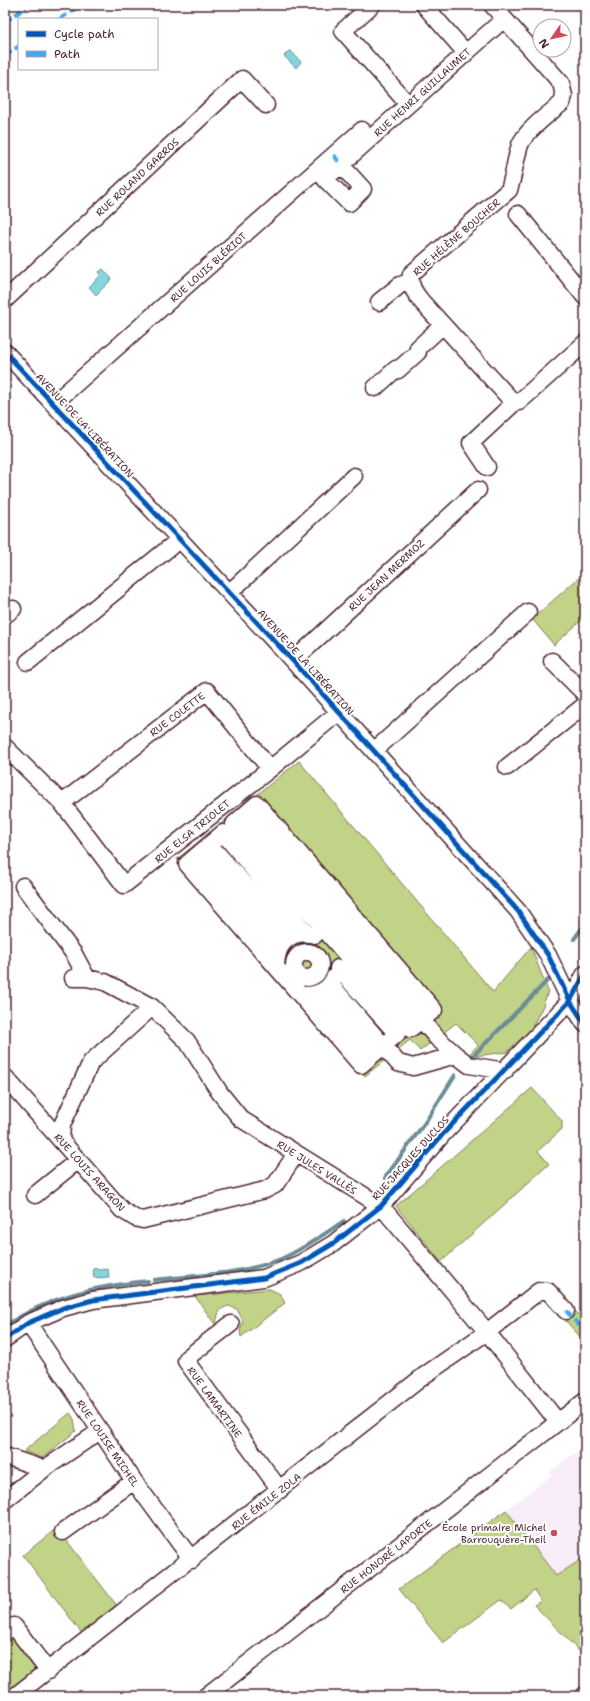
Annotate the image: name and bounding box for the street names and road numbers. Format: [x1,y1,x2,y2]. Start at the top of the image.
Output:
street label: RUE HENRI GUILLAUMET [371,45,474,139]
street label: RUE ROLAND GARROS [93,135,182,219]
street label: RUE HÉLÈNE BOUCHER [410,196,503,279]
street label: RUE LOUIS BLÉRIOT [167,229,249,305]
street label: AVENUE DE LA LIBÉRATION [33,370,136,480]
street label: RUE JEAN MERMOZ [346,537,427,614]
street label: AVENUE DE LA LIBÉRATION [255,607,357,718]
street label: RUE COLETTE [147,689,208,739]
street label: RUE ELSA TRIOLET [152,797,233,866]
street label: RUE JACQUES DUCLOS [369,1113,452,1203]
street label: RUE LOUIS ARAGON [51,1131,128,1214]
street label: RUE JULES VALLÈS [274,1138,359,1197]
street label: RUE LAMARTINE [184,1364,245,1440]
street label: RUE LOUISE MICHEL [74,1397,142,1490]
street label: RUE ÉMILE ZOLA [229,1470,304,1533]
street label: RUE HONORÉ LAPORTE [338,1516,435,1596]

